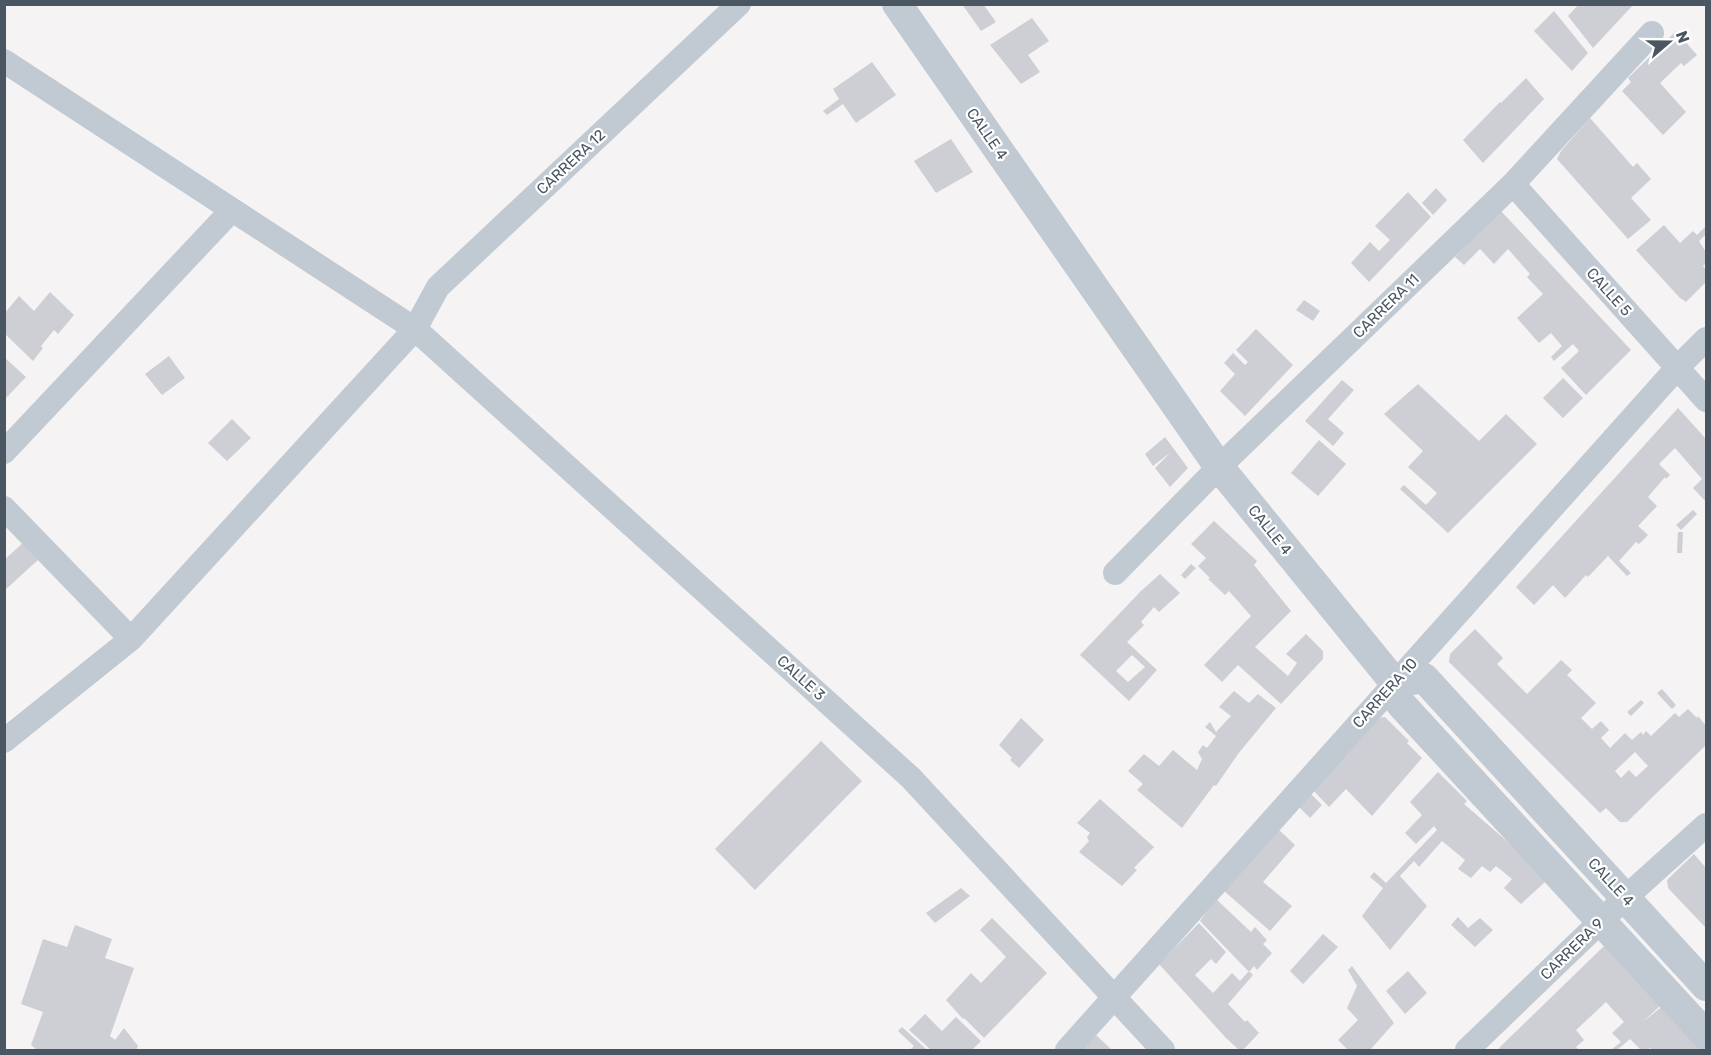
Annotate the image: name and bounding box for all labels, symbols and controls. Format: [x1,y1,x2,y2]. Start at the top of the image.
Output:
north arrow [1639,12,1699,72]
text: N [1672,28,1694,46]
street label: CALLE 4 [963,105,1011,163]
street label: CARRERA 12 [533,126,609,198]
street label: CALLE 5 [1583,264,1635,320]
street label: CARRERA 11 [1349,270,1423,342]
street label: CALLE 4 [1244,501,1296,559]
street label: CALLE 3 [773,652,829,704]
street label: CARRERA 10 [1349,654,1421,732]
street label: CALLE 4 [1584,854,1638,910]
street label: CARRERA 9 [1537,914,1607,984]

